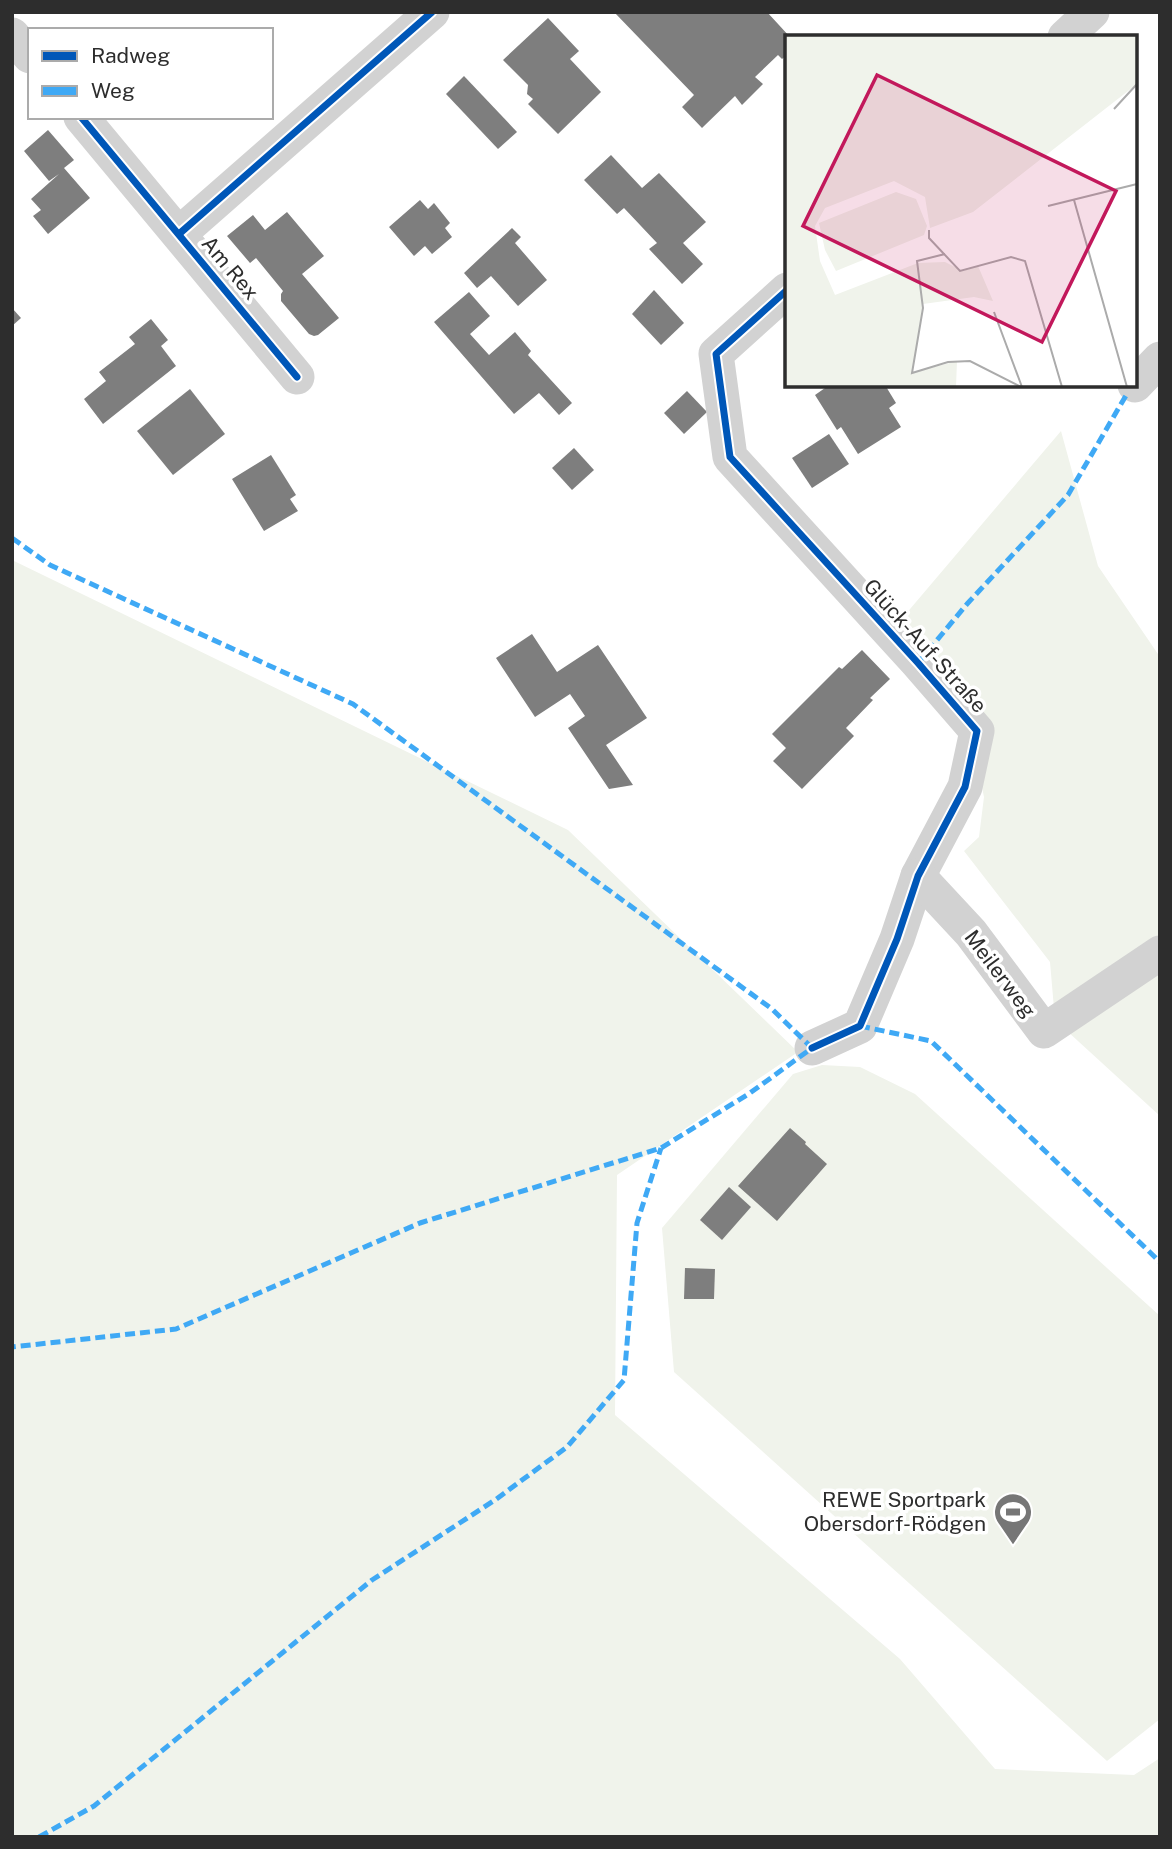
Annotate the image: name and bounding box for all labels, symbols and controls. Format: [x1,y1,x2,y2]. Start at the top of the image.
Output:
legend [28,28,273,119]
inset map [785,35,1137,387]
text: Radweg [91,43,170,68]
text: Weg [91,78,135,103]
street label: Am Rex [197,231,264,305]
street label: Glück-Auf-Straße [859,574,992,718]
street label: Meilerweg [959,925,1041,1022]
place label: REWE Sportpark Obersdorf-Rödgen [804,1487,986,1536]
sports icon: REWE Sportpark Obersdorf-Rödgen [992,1491,1034,1546]

